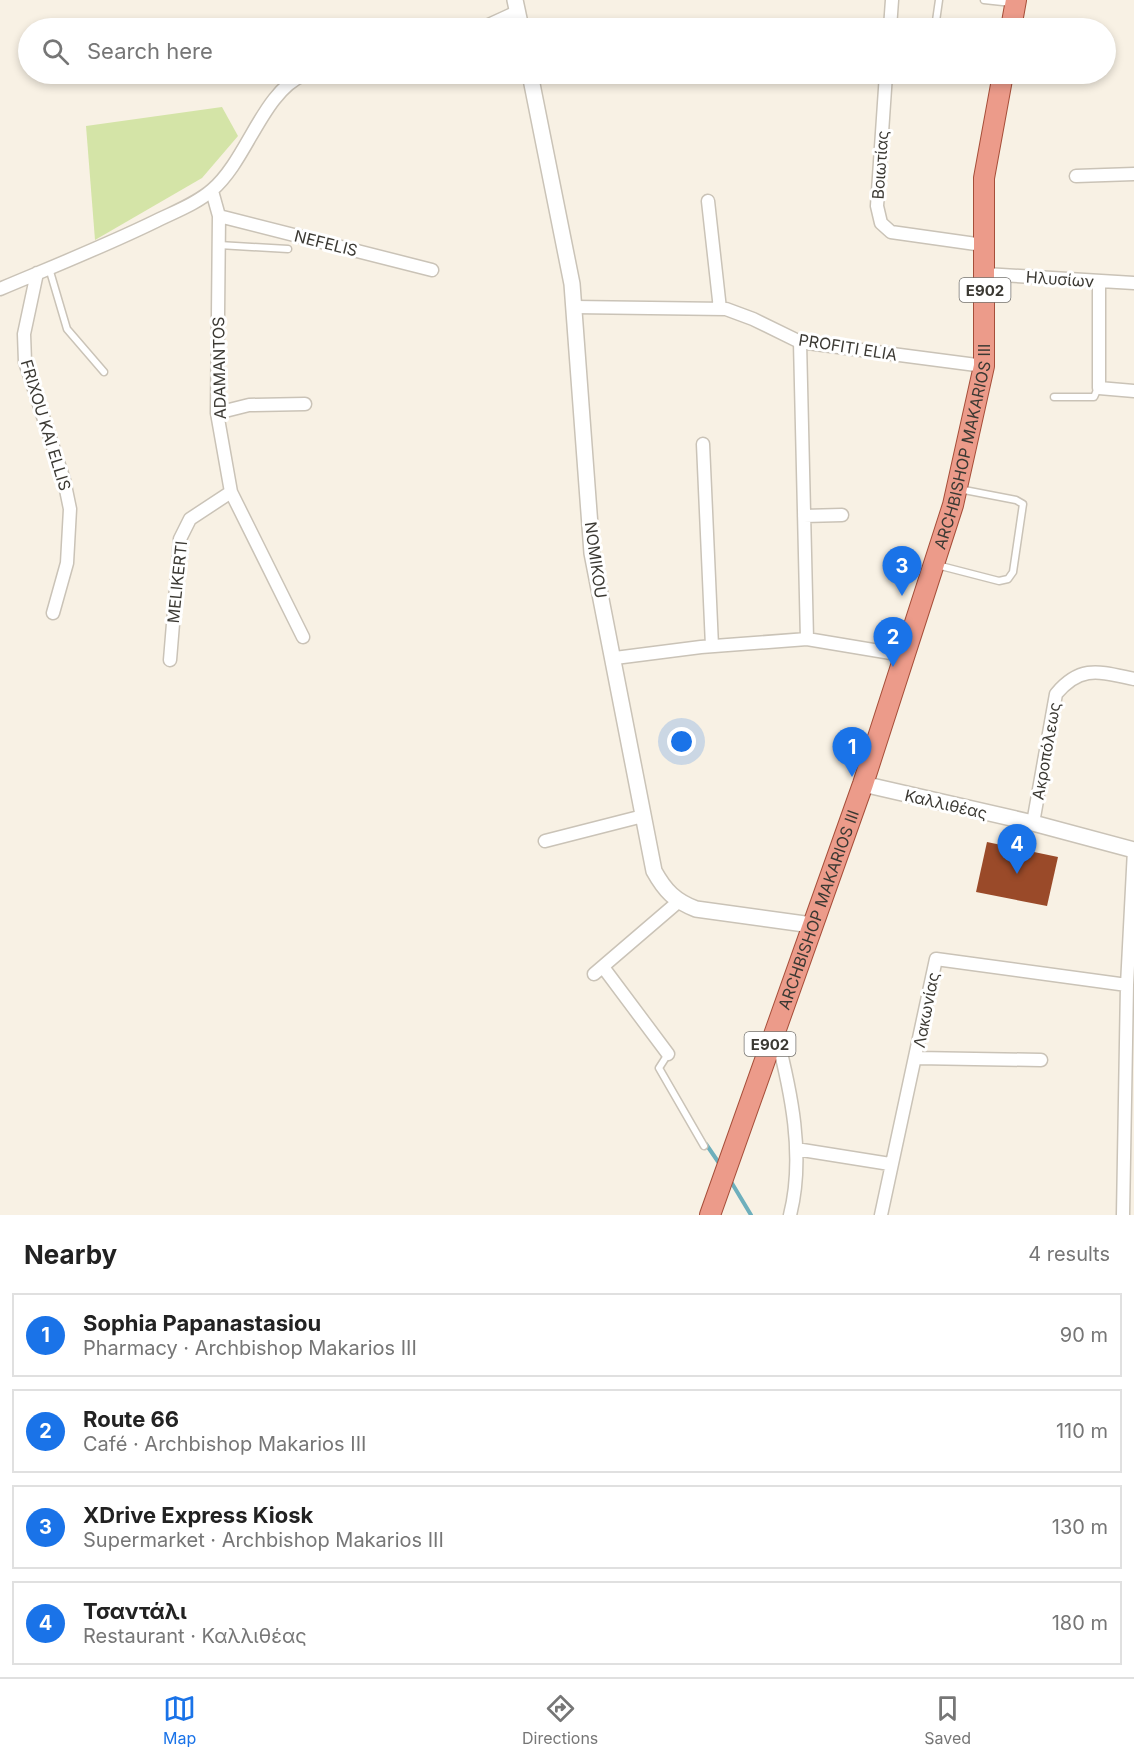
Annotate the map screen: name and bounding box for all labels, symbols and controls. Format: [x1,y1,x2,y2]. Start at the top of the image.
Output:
search box [18,18,1116,84]
icon: search [39,35,72,68]
text: Search here [87,38,213,64]
street label: Βοιωτίας [868,130,892,200]
street label: NEFELIS [292,226,360,260]
street label: Ηλυσίων [1025,267,1095,291]
road number: E902 [960,278,1010,302]
street label: ADAMANTOS [208,316,230,420]
street label: PROFITI ELIA [797,329,899,365]
street label: ARCHBISHOP MAKARIOS III [929,344,995,552]
street label: FRIXOU KAI ELLIS [17,357,75,493]
street label: NOMIKOU [581,520,611,600]
street label: MELIKERTI [163,540,191,624]
pin: 3 [882,546,922,596]
pin: 2 [874,618,912,667]
street label: Ακροπόλεως [1028,701,1064,801]
your location [667,727,696,756]
pin: 1 [832,728,872,777]
street label: Καλλιθέας [903,785,989,823]
street label: ARCHBISHOP MAKARIOS III [774,807,863,1012]
pin: 4 [998,824,1036,874]
street label: Λακωνίας [909,971,943,1049]
road number: E902 [744,1032,796,1056]
text: Nearby [24,1239,117,1270]
text: 4 results [1028,1242,1110,1266]
text: Sophia Papanastasiou [83,1310,321,1336]
text: 1 [41,1323,50,1347]
text: 90 m [1060,1323,1108,1347]
text: Pharmacy · Archbishop Makarios III [83,1336,417,1360]
text: Route 66 [83,1406,179,1432]
text: 2 [39,1419,52,1443]
text: 110 m [1056,1419,1108,1443]
text: Café · Archbishop Makarios III [83,1432,366,1456]
text: XDrive Express Kiosk [83,1502,313,1528]
text: 3 [39,1515,52,1539]
text: 130 m [1052,1515,1108,1539]
text: Supermarket · Archbishop Makarios III [83,1528,444,1552]
text: Τσαντάλι [83,1598,187,1624]
text: 4 [39,1611,52,1635]
text: 180 m [1052,1611,1108,1635]
text: Restaurant · Καλλιθέας [83,1624,307,1648]
tab: Map [163,1692,196,1748]
tab: Directions [522,1692,598,1748]
tab: Saved [924,1692,971,1748]

